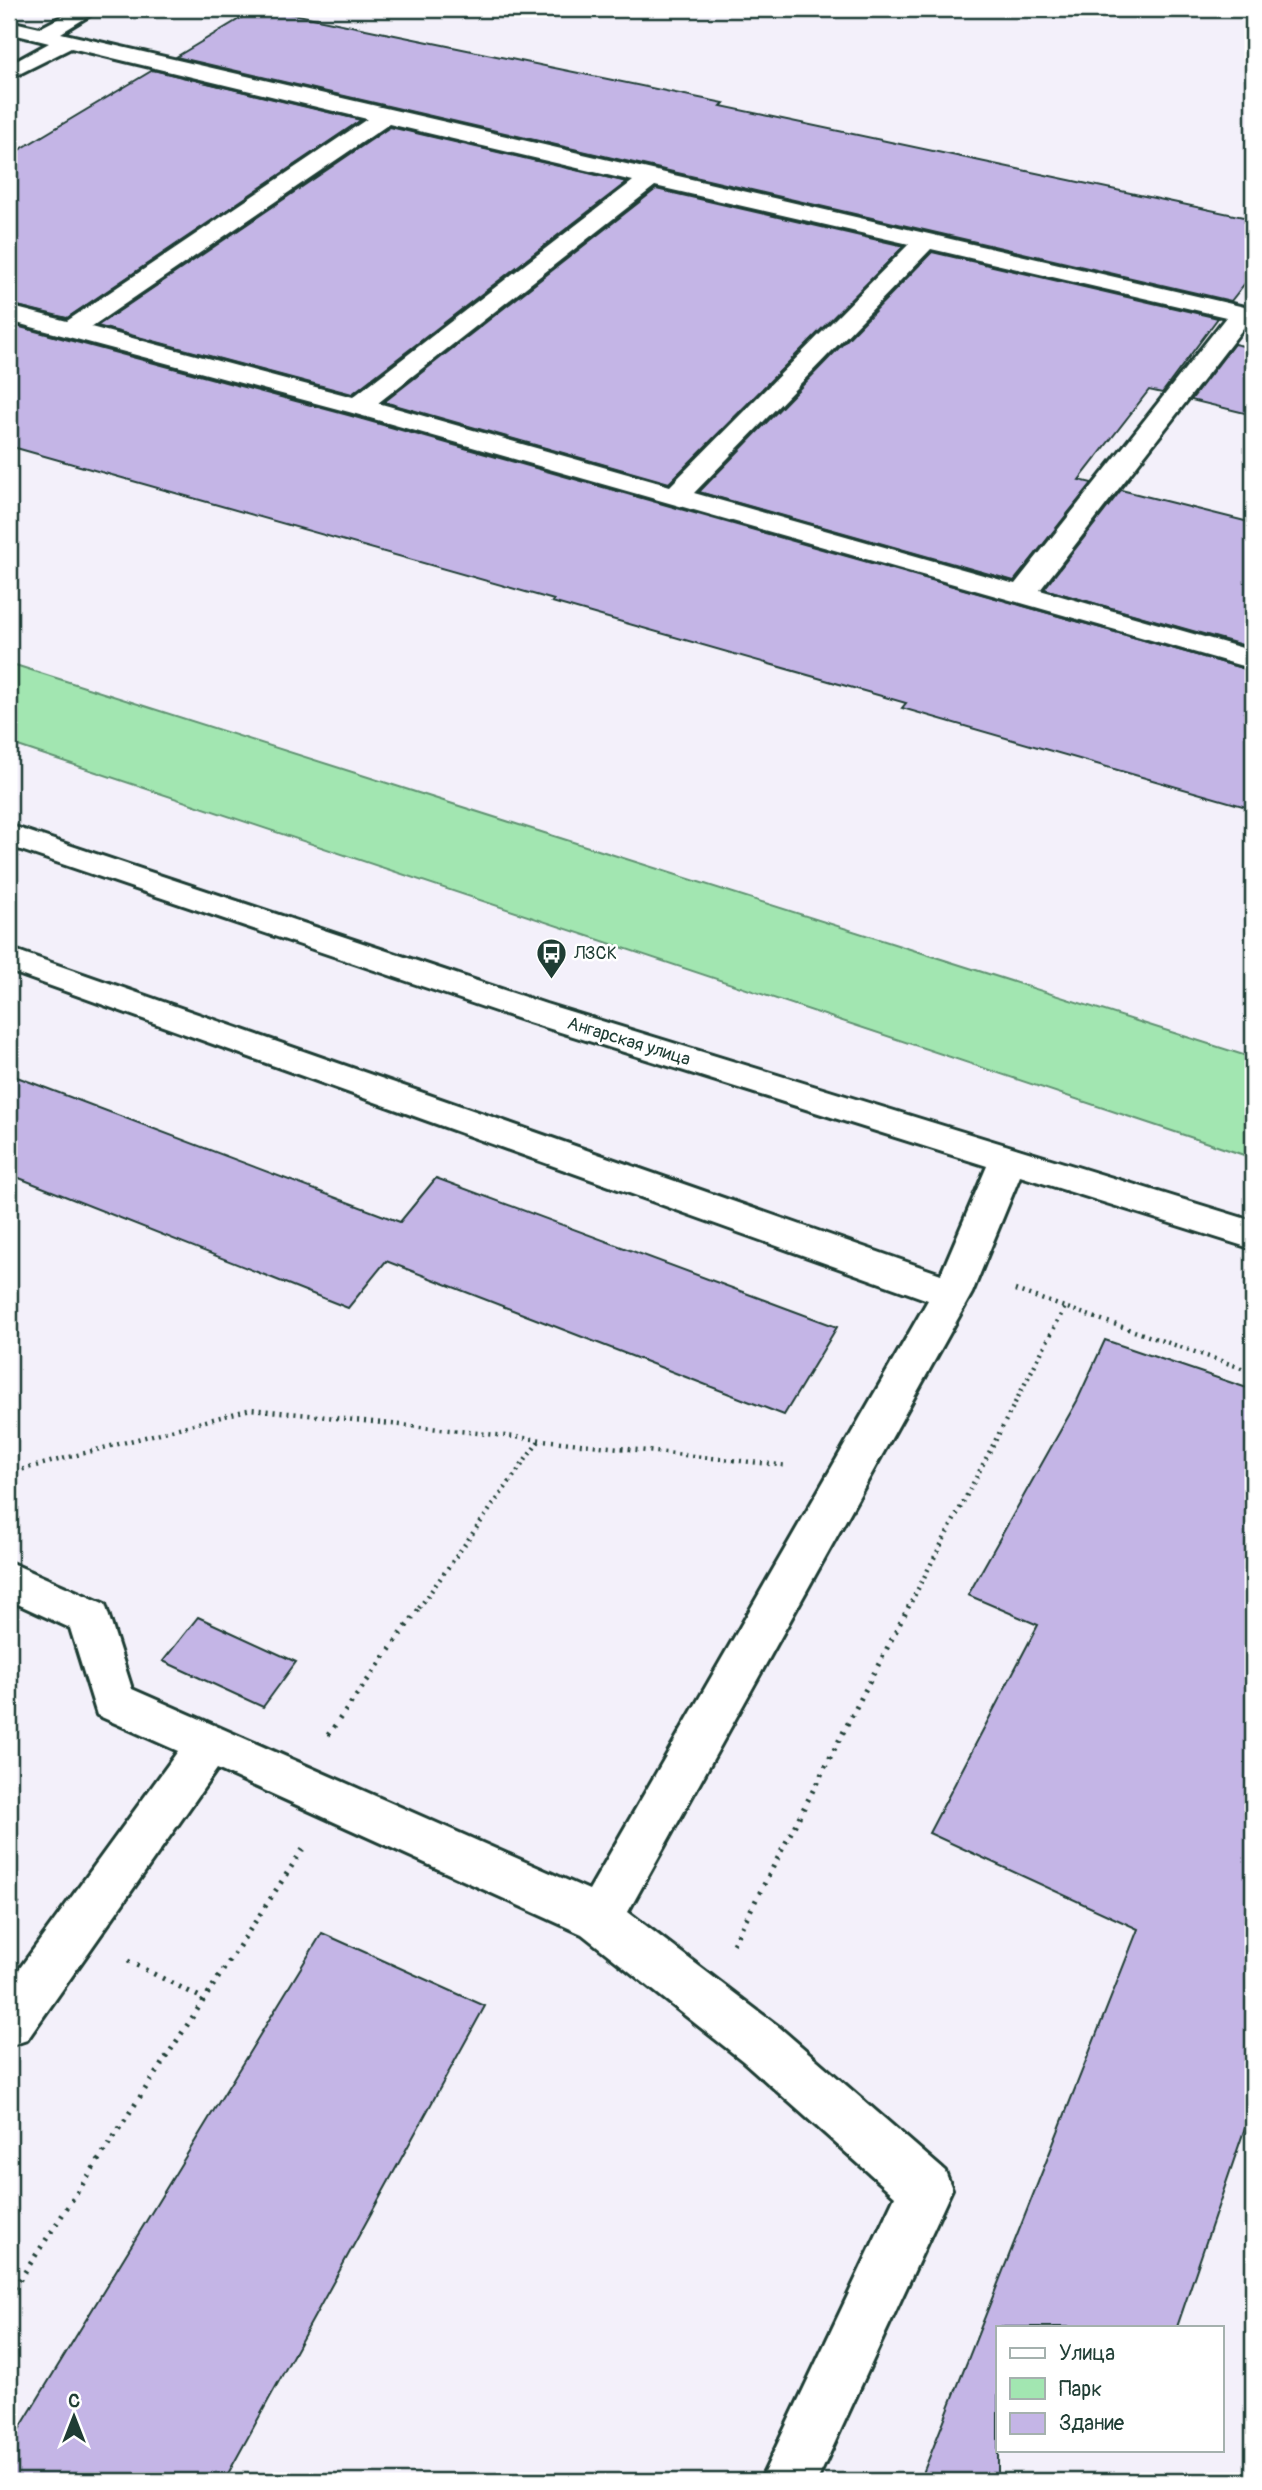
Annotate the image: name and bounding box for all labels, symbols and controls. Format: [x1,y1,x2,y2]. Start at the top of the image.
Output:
bus stop icon: ЛЗСК [534,936,568,980]
place label: ЛЗСК [573,942,617,965]
street label: Ангарская улица [564,1012,693,1071]
legend [996,2326,1224,2452]
text: Улица [1059,2340,1115,2367]
text: Парк [1059,2376,1102,2403]
north arrow [38,2382,108,2452]
text: С [68,2389,80,2413]
text: Здание [1059,2410,1125,2437]

